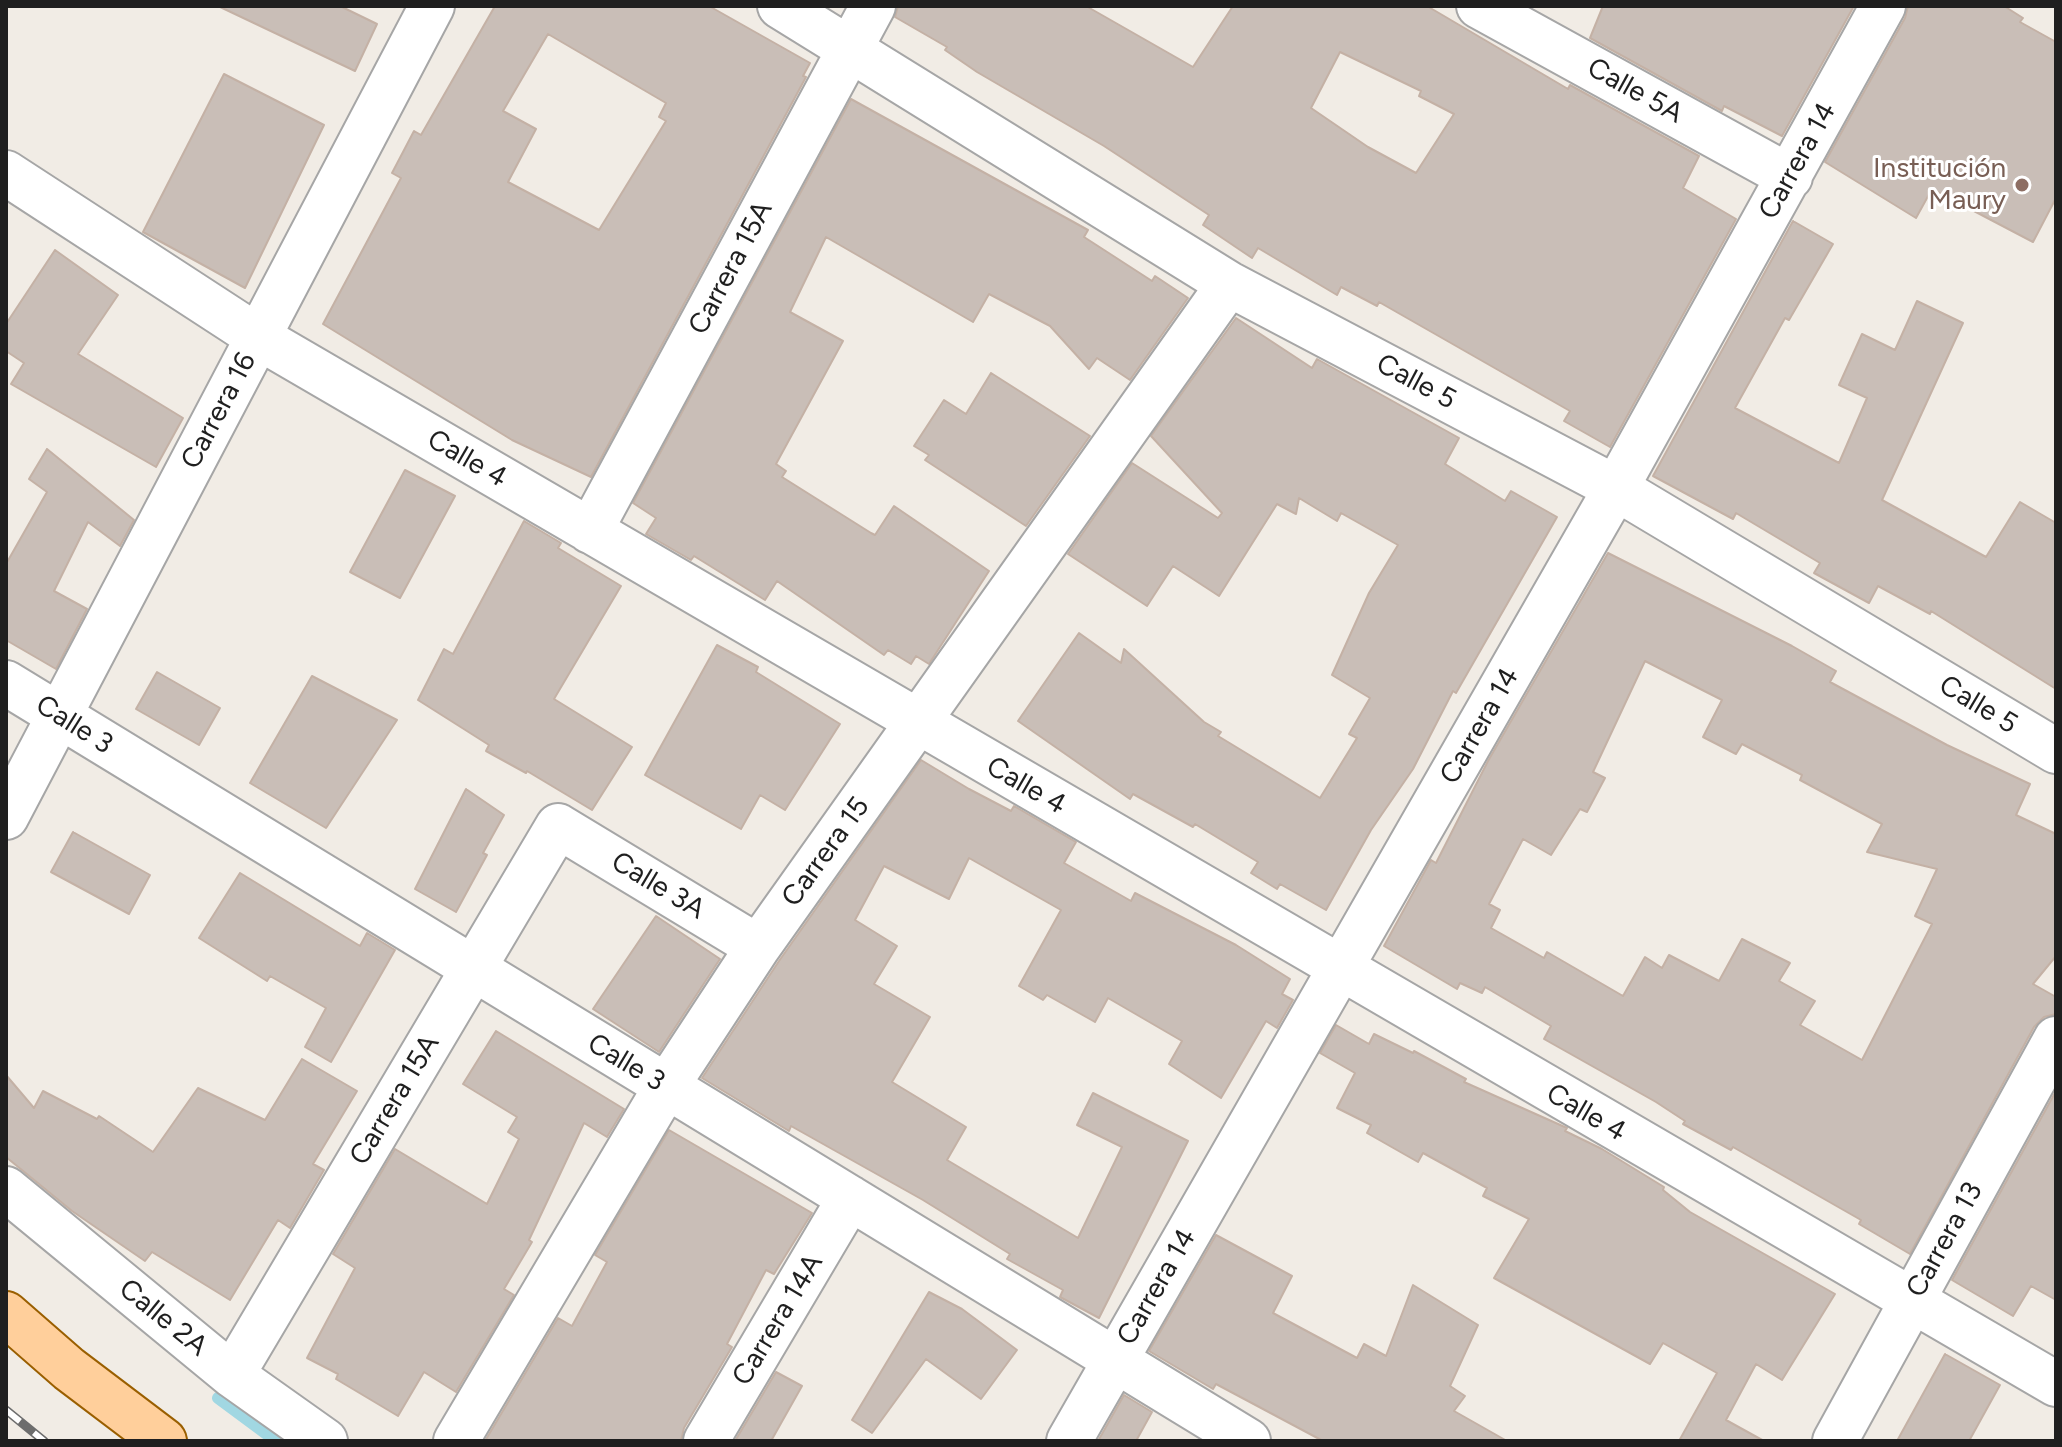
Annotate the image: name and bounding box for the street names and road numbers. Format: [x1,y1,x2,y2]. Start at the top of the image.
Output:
street label: Calle 5A [1581,51,1689,131]
street label: Carrera 14 [1752,97,1844,225]
street label: Carrera 15A [682,196,780,340]
street label: Carrera 16 [174,347,264,475]
street label: Calle 5 [1371,347,1461,417]
street label: Calle 4 [421,423,513,495]
street label: Carrera 14 [1433,662,1527,790]
street label: Calle 5 [1933,669,2023,741]
street label: Calle 3 [29,688,119,762]
street label: Calle 4 [980,750,1072,822]
street label: Carrera 15 [775,791,877,913]
street label: Calle 3A [605,845,711,927]
street label: Calle 3 [581,1027,671,1099]
street label: Carrera 15A [343,1029,447,1171]
street label: Calle 4 [1540,1077,1632,1149]
street label: Carrera 13 [1900,1177,1990,1303]
street label: Carrera 14 [1110,1223,1204,1351]
street label: Carrera 14A [726,1248,830,1392]
street label: Calle 2A [112,1272,214,1364]

